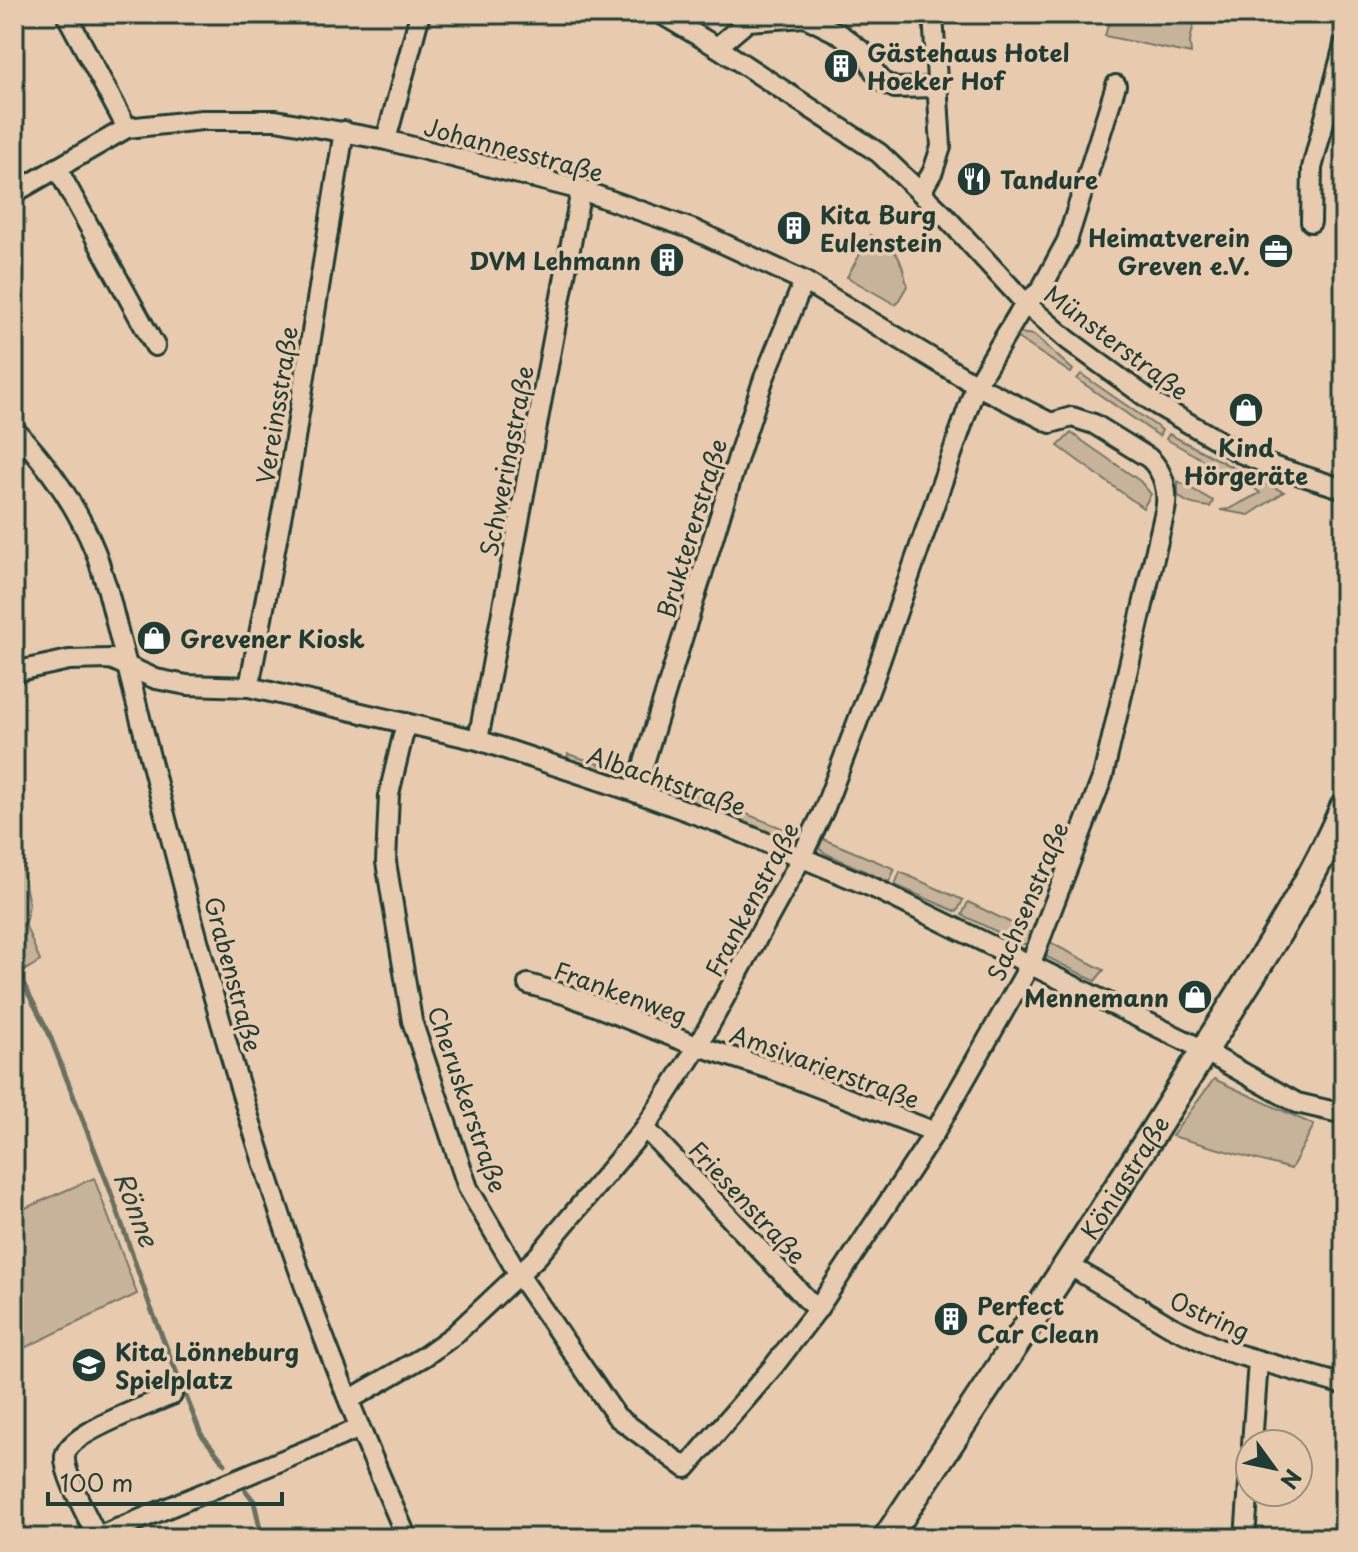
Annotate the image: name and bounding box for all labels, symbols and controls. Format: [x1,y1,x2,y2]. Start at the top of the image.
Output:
place label: Gästehaus Hotel Hoeker Hof [867,34,1069,98]
building icon: Gästehaus Hotel Hoeker Hof [822,47,860,85]
street label: Johannesstraße [420,108,608,190]
restaurant icon: Tandure [955,160,993,198]
place label: Tandure [1000,161,1098,197]
place label: Kita Burg Eulenstein [820,196,942,260]
building icon: Kita Burg Eulenstein [775,209,813,247]
place label: Heimatverein Greven e.V. [1088,219,1250,283]
office icon: Heimatverein Greven e.V. [1257,232,1295,270]
building icon: DVM Lehmann [648,241,686,279]
place label: DVM Lehmann [469,242,641,278]
street label: Münsterstraße [1037,276,1197,408]
street label: Vereinsstraße [246,324,306,486]
street label: Schweringstraße [470,363,542,559]
shop icon: Kind Hörgeräte [1227,391,1265,429]
place label: Kind Hörgeräte [1184,429,1308,493]
street label: Bruktererstraße [647,434,735,622]
shop icon: Grevener Kiosk [135,619,173,657]
place label: Grevener Kiosk [180,620,365,656]
street label: Albachtstraße [583,736,751,824]
street label: Frankenstraße [695,815,807,983]
street label: Sachsenstraße [977,816,1077,986]
street label: Grabenstraße [196,892,272,1056]
street label: Frankenweg [549,951,693,1033]
shop icon: Mennemann [1176,978,1214,1016]
place label: Mennemann [1024,979,1169,1015]
street label: Cheruskerstraße [419,1001,517,1197]
street label: Amsivarierstraße [725,1015,925,1117]
street label: Königstraße [1071,1108,1178,1246]
street label: Friesenstraße [681,1132,815,1272]
water label: Rönne [105,1166,170,1254]
street label: Ostring [1164,1281,1256,1349]
place label: Perfect Car Clean [977,1287,1099,1351]
building icon: Perfect Car Clean [932,1300,970,1338]
place label: Kita Lönneburg Spielplatz [115,1333,299,1397]
school or university icon: Kita Lönneburg Spielplatz [70,1346,108,1384]
north arrow [1234,1428,1314,1508]
scale bar [48,1456,282,1506]
text: N [1273,1463,1311,1496]
text: 100 m [60,1464,133,1500]

